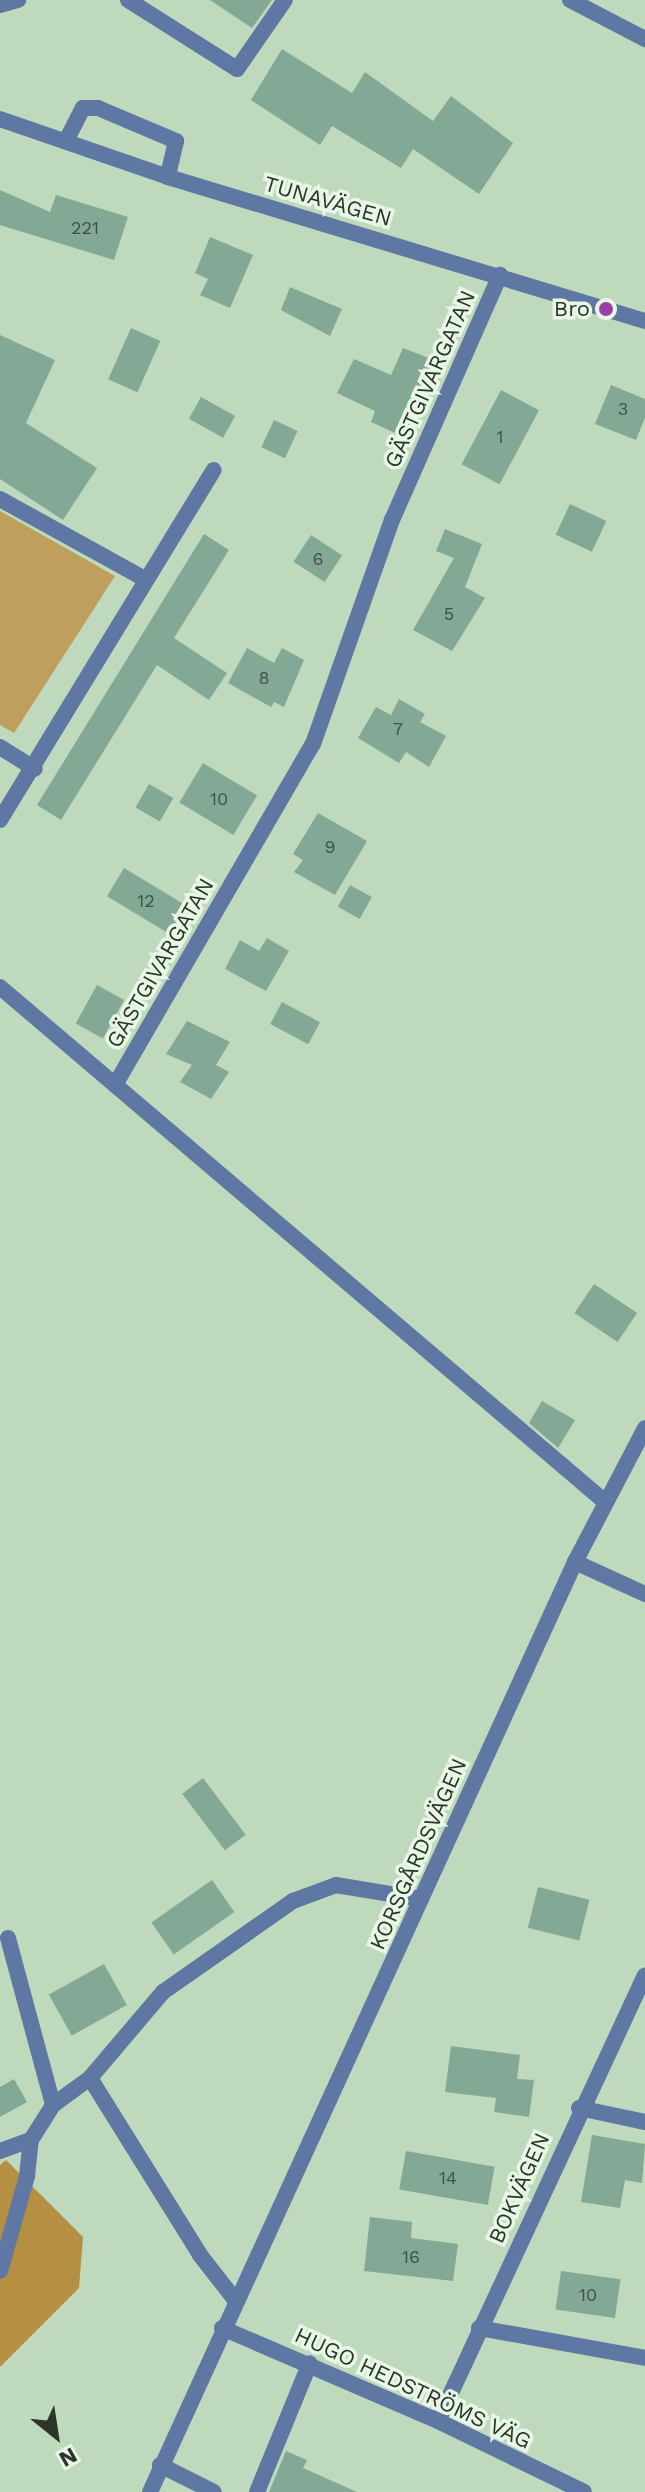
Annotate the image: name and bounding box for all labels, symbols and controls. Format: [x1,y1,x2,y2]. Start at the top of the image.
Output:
street label: TUNAVÄGEN [261,170,395,232]
house number: 221 [71,217,99,239]
street label: GÄSTGIVARGATAN [379,286,481,472]
place label: Bro [554,296,590,322]
marker: Bro [597,300,615,318]
house number: 3 [618,398,628,420]
house number: 1 [496,426,504,448]
house number: 6 [313,548,323,570]
house number: 5 [444,603,454,625]
house number: 8 [258,667,270,689]
house number: 7 [393,718,403,740]
house number: 10 [210,788,228,810]
house number: 9 [324,836,336,858]
street label: GÄSTGIVARGATAN [101,874,219,1052]
house number: 12 [137,890,155,912]
street label: KORSGÅRDSVÄGEN [364,1754,472,1954]
street label: BOKVÄGEN [483,2129,555,2247]
house number: 14 [439,2167,457,2189]
house number: 16 [402,2246,420,2268]
house number: 10 [579,2284,597,2306]
street label: HUGO HEDSTRÖMS VÄG [290,2321,536,2455]
north arrow [16,2396,96,2476]
text: N [55,2442,82,2472]

